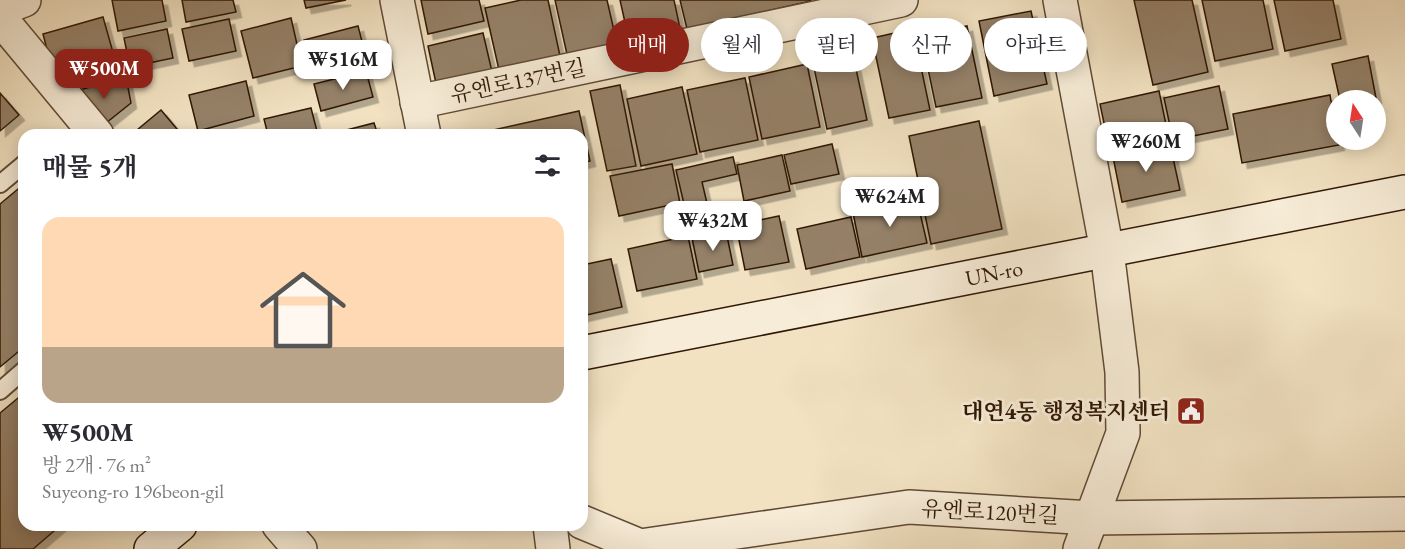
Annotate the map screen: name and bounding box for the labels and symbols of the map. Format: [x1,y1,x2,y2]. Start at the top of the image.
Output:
pin: ₩516M [301,40,385,91]
pin: ₩500M [62,49,146,100]
street label: 유엔로137번길 [448,52,588,110]
north arrow [1326,90,1386,150]
pin: ₩260M [1104,122,1188,173]
pin: ₩624M [848,177,932,228]
pin: ₩432M [671,201,755,252]
street label: UN-ro [963,253,1025,293]
public building icon: 대연4동 행정복지센터 [1175,395,1207,427]
place label: 대연4동 행정복지센터 [962,397,1170,426]
street label: 유엔로120번길 [920,494,1060,530]

